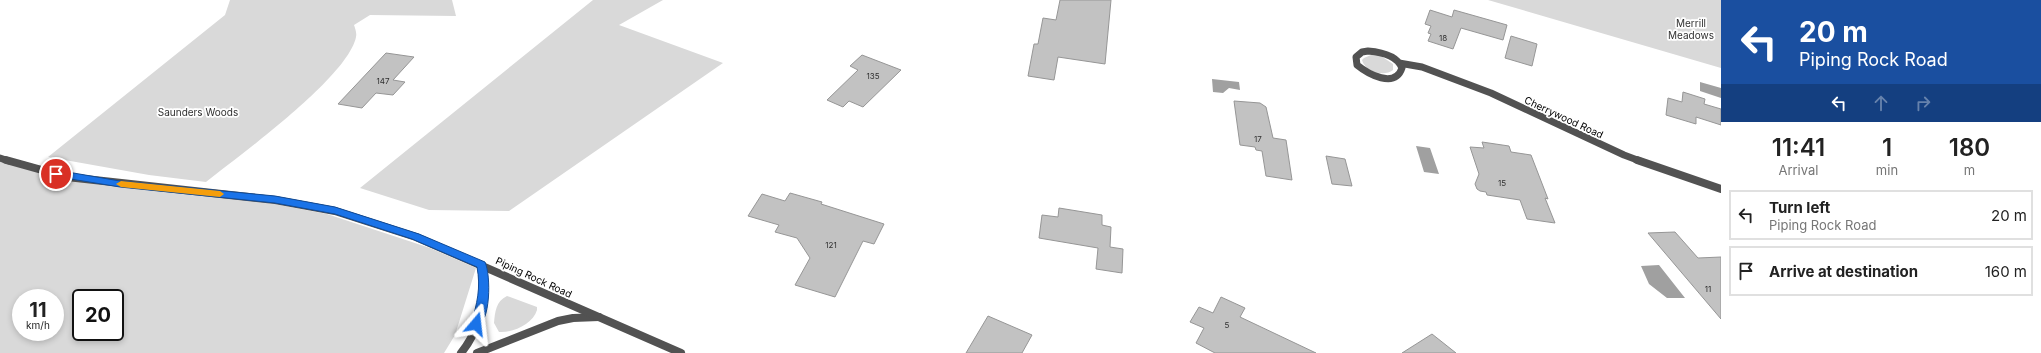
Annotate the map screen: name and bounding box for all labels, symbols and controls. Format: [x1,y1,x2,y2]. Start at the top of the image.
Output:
text: 20 m [1799,15,1868,49]
icon: left [1733,16,1785,68]
park label: Merrill Meadows [1668,17,1714,41]
house number: 18 [1439,33,1447,43]
text: Piping Rock Road [1799,49,1948,70]
house number: 135 [866,71,880,81]
house number: 147 [377,76,390,86]
icon: left [1828,92,1850,114]
icon: ahead [1870,92,1892,114]
icon: right [1912,92,1934,114]
street label: Cherrywood Road [1523,93,1605,141]
park label: Saunders Woods [158,106,238,118]
text: 11:41 [1772,133,1825,162]
text: 1 [1882,133,1892,162]
text: 180 [1949,133,1990,162]
house number: 17 [1254,134,1262,144]
pin [39,157,73,191]
text: Arrival [1778,162,1818,178]
text: min [1876,162,1898,178]
text: m [1964,162,1975,178]
icon: arrive [45,163,67,185]
house number: 15 [1498,178,1506,188]
text: Turn left [1769,198,1830,217]
icon: left [1735,204,1757,226]
text: 20 m [1991,206,2027,225]
text: Piping Rock Road [1769,217,1876,233]
house number: 121 [825,240,837,250]
street label: Piping Rock Road [494,254,574,300]
icon: arrive [1735,260,1757,282]
text: Arrive at destination [1769,262,1918,281]
text: 160 m [1985,262,2027,281]
house number: 11 [1705,284,1711,294]
speed limit sign: 20 [72,289,124,341]
text: 11 [29,298,47,322]
position arrow [455,303,497,345]
text: km/h [26,319,50,331]
house number: 5 [1225,320,1230,330]

